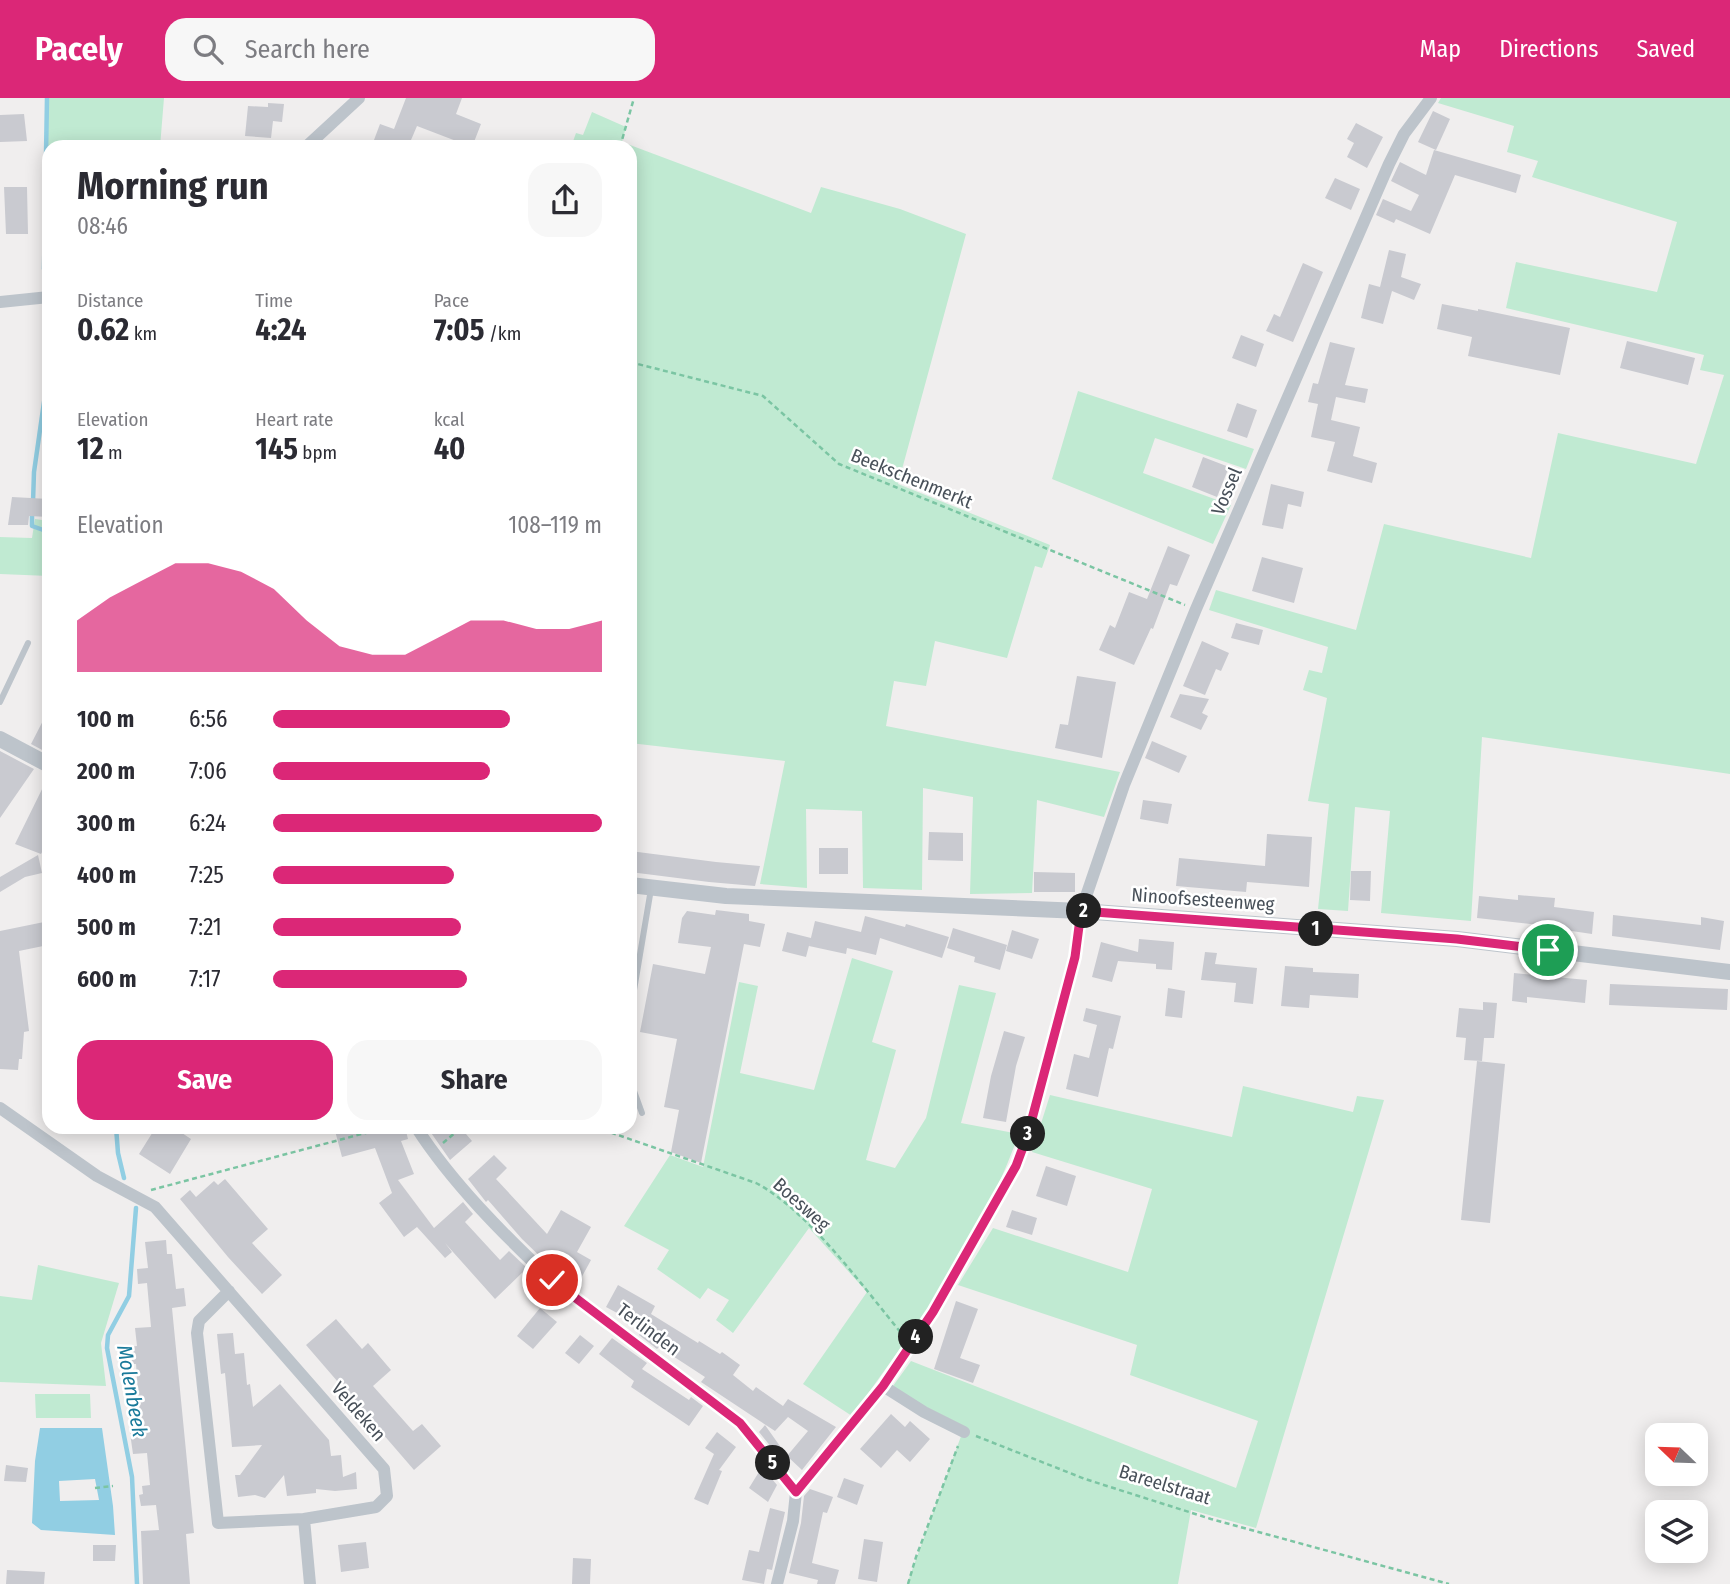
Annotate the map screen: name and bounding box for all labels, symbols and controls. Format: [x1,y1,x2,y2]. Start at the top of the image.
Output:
search box [165,18,655,81]
text: Pacely [35,29,123,69]
icon: search [189,30,227,68]
text: Search here [245,34,370,65]
text: Map [1420,35,1461,63]
text: Directions [1499,35,1598,63]
text: Saved [1636,35,1695,63]
text: Morning run [77,163,269,209]
button: share [528,163,602,237]
text: 08:46 [77,212,128,240]
text: Distance [77,289,144,312]
text: Time [255,289,293,312]
text: Pace [434,289,469,312]
text: 0.62 [77,312,129,348]
text: 4:24 [255,312,306,348]
text: 7:05 [434,312,484,348]
text: km [129,322,157,345]
text: /km [484,322,521,345]
text: Elevation [77,408,149,431]
text: Heart rate [255,408,333,431]
text: kcal [434,408,464,431]
text: 12 [77,431,104,467]
text: 145 [255,431,298,467]
text: 40 [434,431,465,467]
text: m [104,441,123,464]
text: bpm [298,441,337,464]
street label: Beekschenmerkt [848,444,977,514]
street label: Vossel [1206,464,1247,519]
text: Elevation [77,511,164,539]
text: 108–119 m [508,511,602,539]
text: 100 m [77,705,134,733]
text: 6:56 [189,705,227,733]
text: 200 m [77,757,135,785]
text: 7:06 [189,757,227,785]
text: 300 m [77,809,135,837]
text: 6:24 [189,809,226,837]
text: 400 m [77,861,136,889]
text: 7:25 [189,861,224,889]
street label: Ninoofsesteenweg [1131,883,1275,916]
pin: 2 [1066,894,1102,928]
text: 2 [1079,899,1088,922]
pin: 1 [1298,912,1334,946]
text: 500 m [77,913,136,941]
text: 7:21 [189,913,222,941]
text: 1 [1311,917,1320,940]
pin [1518,920,1578,980]
icon: arrive [1529,931,1567,969]
text: 600 m [77,965,136,993]
text: 7:17 [189,965,221,993]
button: Save [77,1040,333,1120]
button: Share [347,1040,602,1120]
pin: 3 [1010,1116,1046,1152]
text: 3 [1023,1122,1032,1145]
street label: Boesweg [769,1173,835,1236]
pin [522,1250,582,1310]
icon: check [533,1261,571,1299]
street label: Terlinden [613,1298,685,1361]
pin: 4 [898,1320,934,1354]
text: 4 [911,1325,920,1348]
water label: Molenbeek [111,1343,153,1439]
street label: Veldeken [327,1377,391,1446]
north arrow [1645,1423,1708,1486]
map controls [1645,1423,1708,1563]
pin: 5 [756,1446,790,1480]
text: 5 [768,1451,777,1474]
street label: Bareelstraat [1116,1460,1214,1510]
button: layers [1645,1500,1708,1563]

